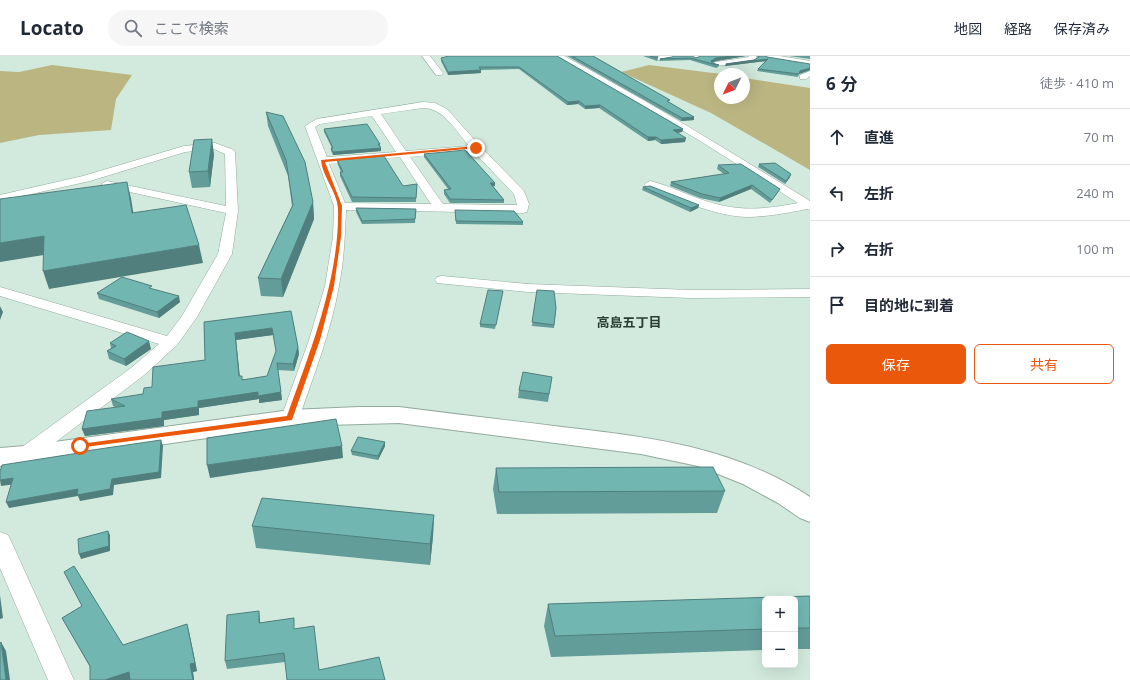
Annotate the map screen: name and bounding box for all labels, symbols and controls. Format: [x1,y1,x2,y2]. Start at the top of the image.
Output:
search box [108,10,388,46]
text: Locato [20,15,84,41]
icon: search [122,17,144,39]
text: ここで検索 [154,18,229,38]
text: 地図 [954,19,982,38]
text: 経路 [1004,19,1032,38]
text: 保存済み [1054,19,1110,38]
north arrow [714,68,750,104]
text: 6 分 [826,72,857,95]
text: 徒歩 · 410 m [1040,74,1114,92]
icon: ahead [826,126,848,148]
text: 直進 [864,127,894,147]
text: 70 m [1084,128,1114,146]
route end [467,139,485,157]
icon: left [826,182,848,204]
text: 左折 [864,183,894,203]
text: 240 m [1076,184,1114,202]
icon: right [826,238,848,260]
text: 右折 [864,239,894,259]
text: 100 m [1076,240,1114,258]
icon: arrive [826,294,848,316]
text: 目的地に到着 [864,295,954,315]
district label: 高島五丁目 [596,313,662,331]
button: 保存 [826,344,966,384]
button: 共有 [974,344,1114,384]
route start [71,437,89,455]
map controls [762,596,798,668]
button: + [762,596,798,632]
button: − [762,632,798,668]

